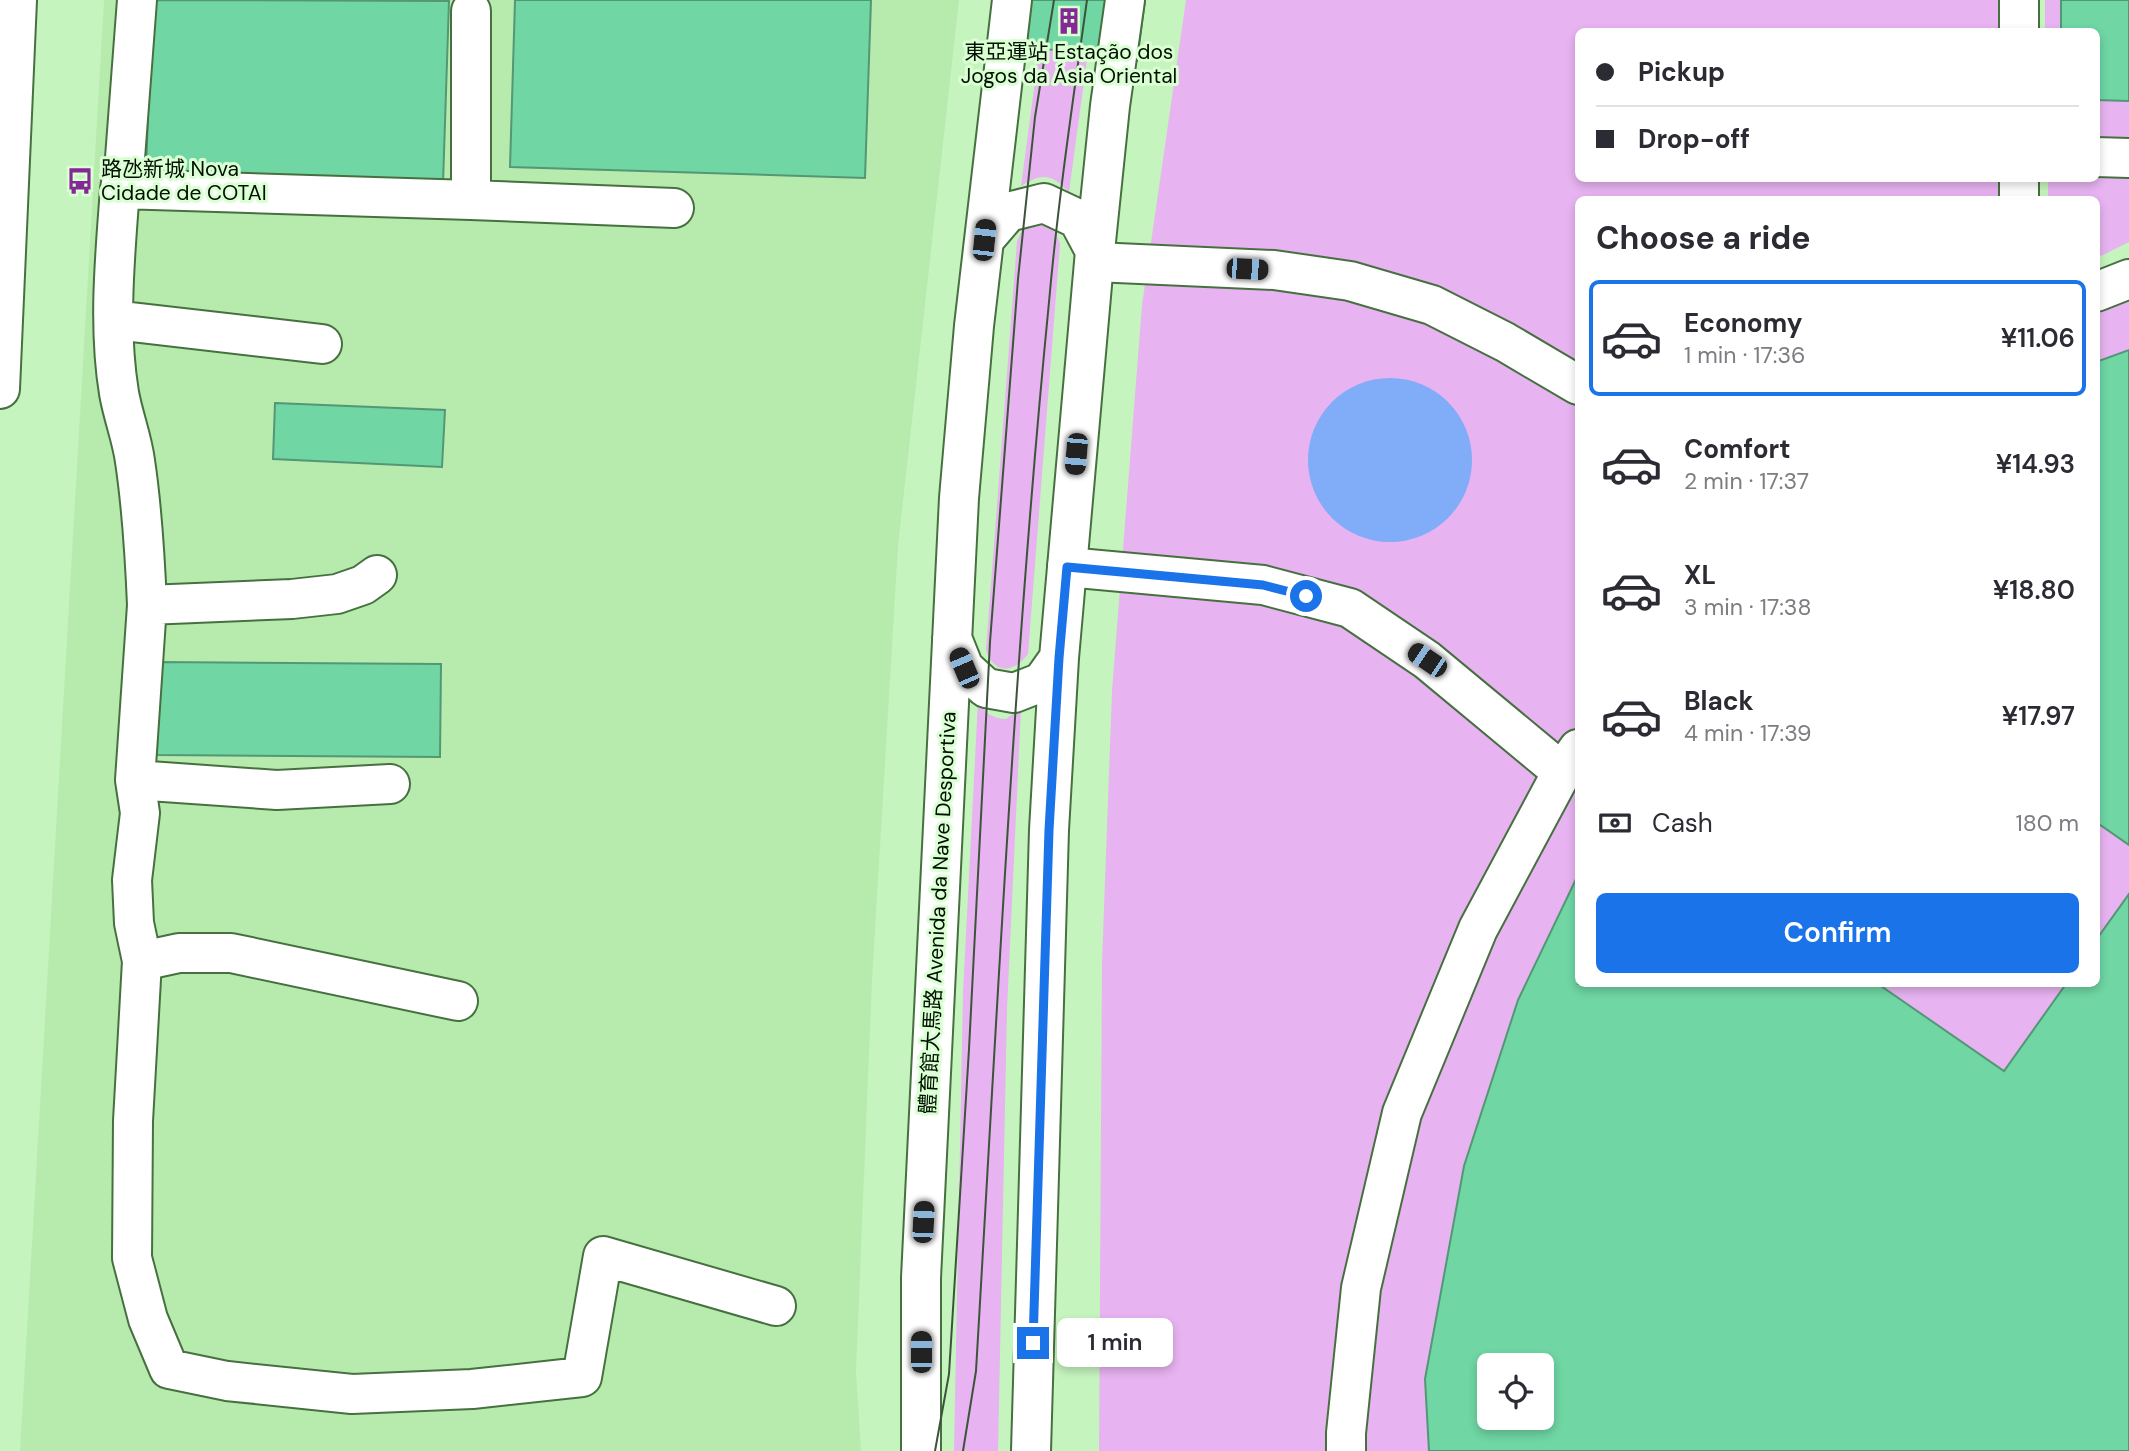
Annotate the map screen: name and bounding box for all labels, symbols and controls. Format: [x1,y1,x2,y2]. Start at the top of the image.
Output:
building icon: 東亞運站 Estação dos Jogos da Ásia Oriental [1054,6,1084,36]
place label: 東亞運站 Estação dos Jogos da Ásia Oriental [961,38,1177,90]
text: Pickup [1638,55,1725,89]
text: Drop-off [1638,122,1750,156]
place label: 路氹新城 Nova Cidade de COTAI [101,155,267,207]
bus stop icon: 路氹新城 Nova Cidade de COTAI [65,166,95,196]
text: Choose a ride [1596,217,1811,259]
car [972,218,997,262]
car [1226,257,1269,281]
text: Economy [1684,306,1802,340]
icon: car [1600,307,1663,370]
text: ¥11.06 [2001,321,2075,355]
text: 1 min · 17:36 [1684,340,1805,370]
car [1064,432,1089,476]
text: Comfort [1684,432,1790,466]
icon: car [1600,433,1663,496]
text: ¥14.93 [1996,447,2075,481]
text: 2 min · 17:37 [1684,466,1809,496]
text: XL [1684,558,1716,592]
icon: car [1600,559,1663,622]
text: ¥18.80 [1993,573,2075,607]
route start [1290,580,1322,612]
text: 3 min · 17:38 [1684,592,1811,622]
car [1404,640,1451,680]
car [947,645,982,691]
text: Black [1684,684,1754,718]
icon: car [1600,685,1663,748]
text: ¥17.97 [2002,699,2075,733]
street label: 體育館大馬路 Avenida da Nave Desportiva [913,711,963,1115]
text: 4 min · 17:39 [1684,718,1812,748]
icon: cash [1596,804,1634,842]
text: Cash [1652,806,1713,840]
text: 180 m [2015,808,2079,838]
button: Confirm [1596,893,2079,973]
car [912,1200,935,1244]
callout: 1 min [1058,1318,1173,1368]
route end [1017,1327,1049,1359]
text: 1 min [1088,1327,1142,1357]
car [911,1331,932,1373]
map controls [1477,1353,1554,1430]
button: locate [1477,1353,1554,1430]

